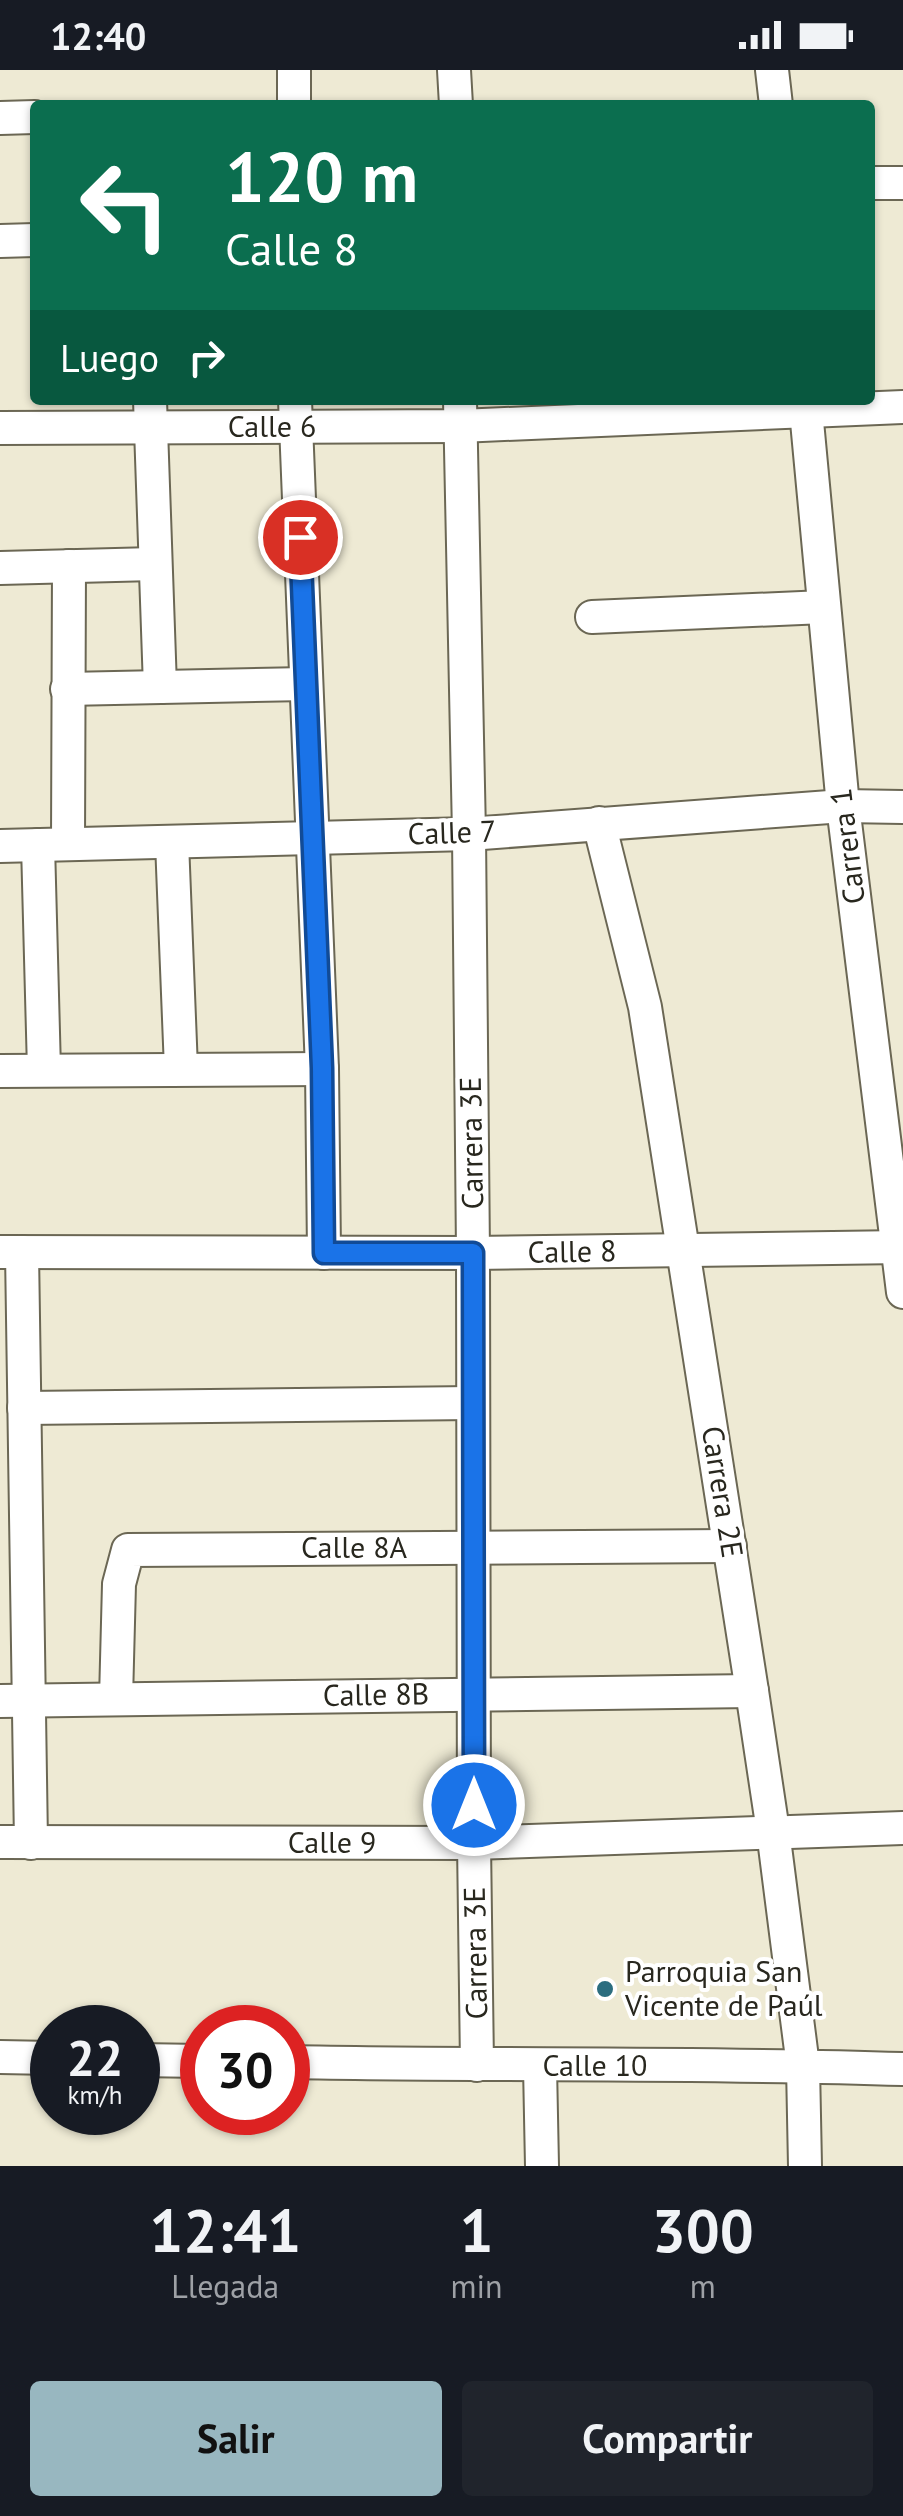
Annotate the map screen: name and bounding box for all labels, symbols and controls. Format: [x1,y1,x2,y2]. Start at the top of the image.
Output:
text: 12:40 [50,11,146,60]
text: 120 m [225,131,418,221]
icon: left [60,140,190,270]
text: Calle 8 [225,219,358,277]
icon: right [179,330,234,385]
text: Luego [60,333,159,382]
street label: Calle 6 [228,406,316,445]
pin [258,495,343,580]
icon: arrive [273,510,328,565]
street label: Carrera 1 [820,786,873,906]
street label: Calle 7 [407,810,497,853]
street label: Carrera 3E [450,1076,491,1210]
street label: Calle 8 [527,1230,617,1271]
street label: Carrera 2E [694,1423,753,1560]
street label: Calle 8A [301,1527,408,1566]
street label: Calle 8B [323,1673,429,1714]
position arrow [422,1753,526,1857]
street label: Calle 9 [288,1822,376,1861]
street label: Carrera 3E [454,1886,495,2020]
place label: Parroquia San Vicente de Paúl [624,1951,823,2024]
marker: Parroquia San Vicente de Paúl [594,1978,616,2000]
speed limit sign: 30 [180,2005,310,2135]
text: 22 [67,2025,123,2090]
street label: Calle 10 [543,2045,647,2084]
text: km/h [68,2079,122,2111]
text: 12:41 [149,2191,301,2269]
text: 1 [460,2191,494,2269]
text: 300 [652,2191,754,2269]
text: Llegada [171,2265,279,2307]
text: min [451,2265,503,2307]
text: m [690,2265,716,2307]
button: Salir [30,2381,442,2496]
button: Compartir [462,2381,873,2496]

